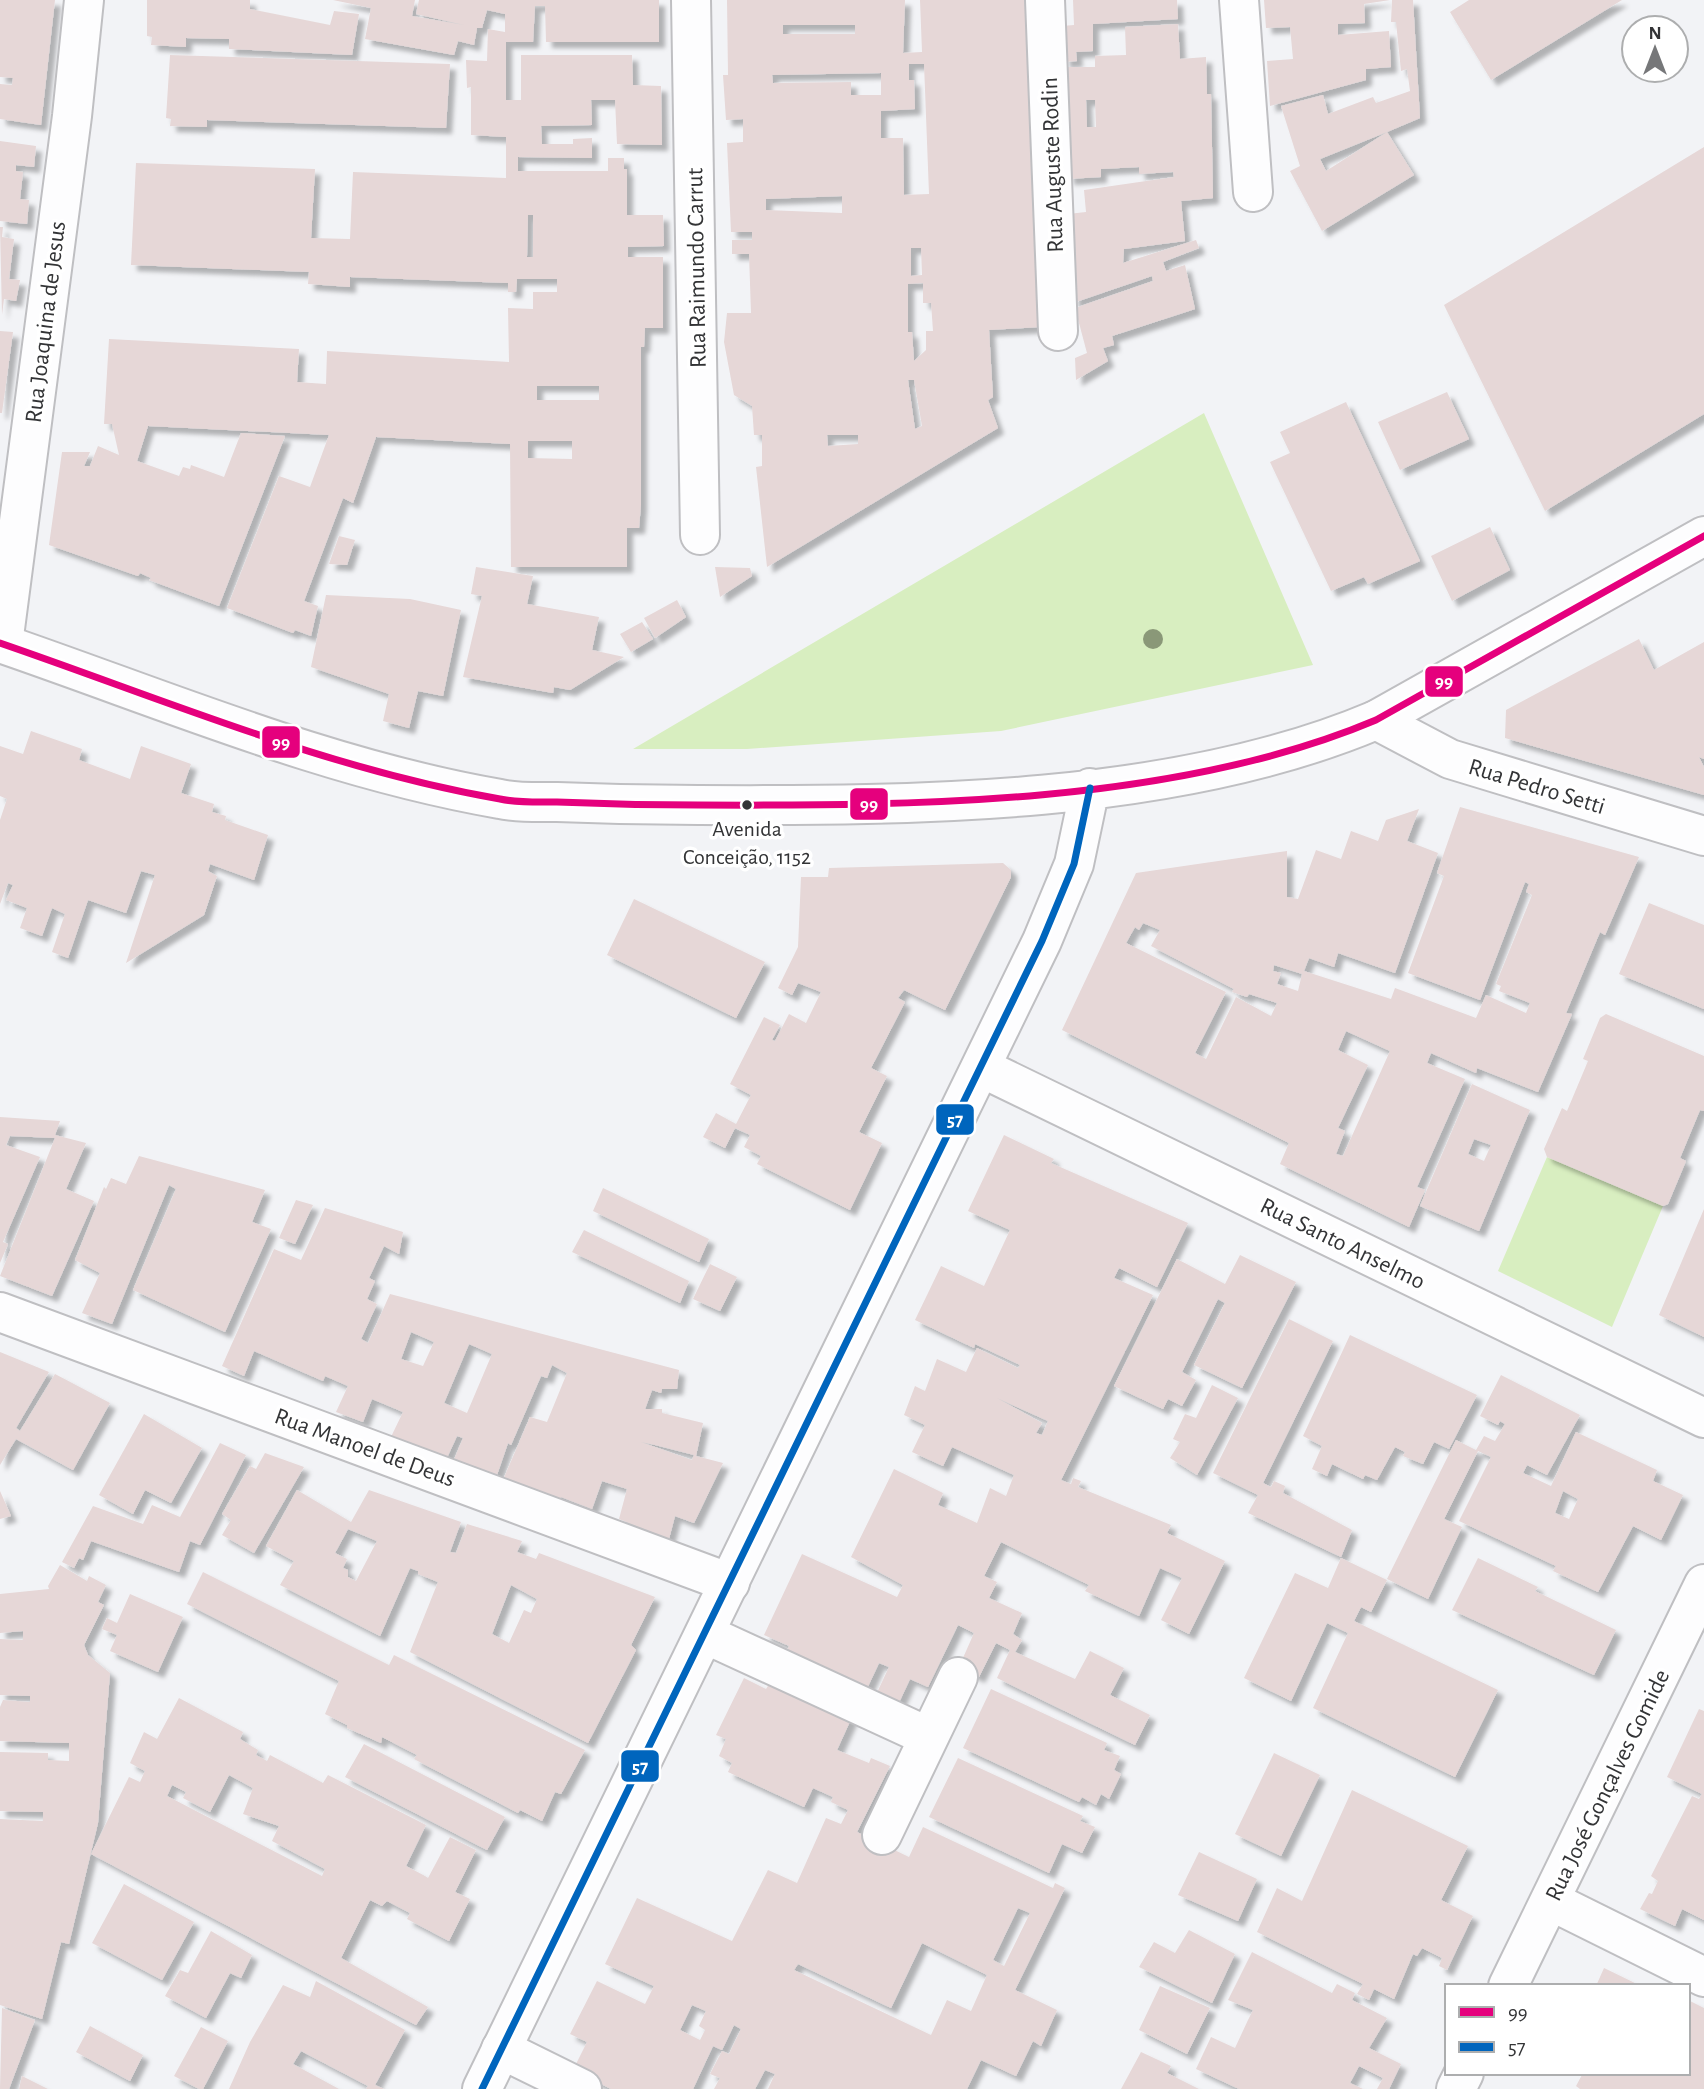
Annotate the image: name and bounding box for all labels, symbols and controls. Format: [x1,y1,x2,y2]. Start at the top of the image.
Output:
north arrow [1620,14,1690,84]
text: N [1648,24,1662,43]
street label: Rua Auguste Rodin [1038,77,1068,253]
street label: Rua Raimundo Carrut [683,167,711,368]
street label: Rua Joaquina de Jesus [22,220,70,424]
line badge: 99 [1424,665,1464,698]
text: 99 [1435,673,1453,692]
line badge: 99 [261,725,301,759]
text: 99 [272,734,290,753]
street label: Rua Pedro Setti [1465,755,1608,819]
line badge: 99 [849,787,889,821]
text: 99 [860,796,878,815]
marker: Avenida Conceição, 1152 [740,798,754,812]
place label: Avenida Conceição, 1152 [683,818,811,868]
line badge: 57 [935,1103,975,1136]
text: 57 [947,1111,963,1130]
street label: Rua Santo Anselmo [1256,1194,1429,1294]
street label: Rua Manoel de Deus [271,1404,458,1492]
street label: Rua José Gonçalves Gomide [1541,1666,1674,1905]
line badge: 57 [620,1749,660,1783]
text: 57 [632,1758,648,1777]
legend [1445,1984,1690,2075]
text: 99 [1508,2002,1528,2023]
text: 57 [1508,2037,1526,2058]

